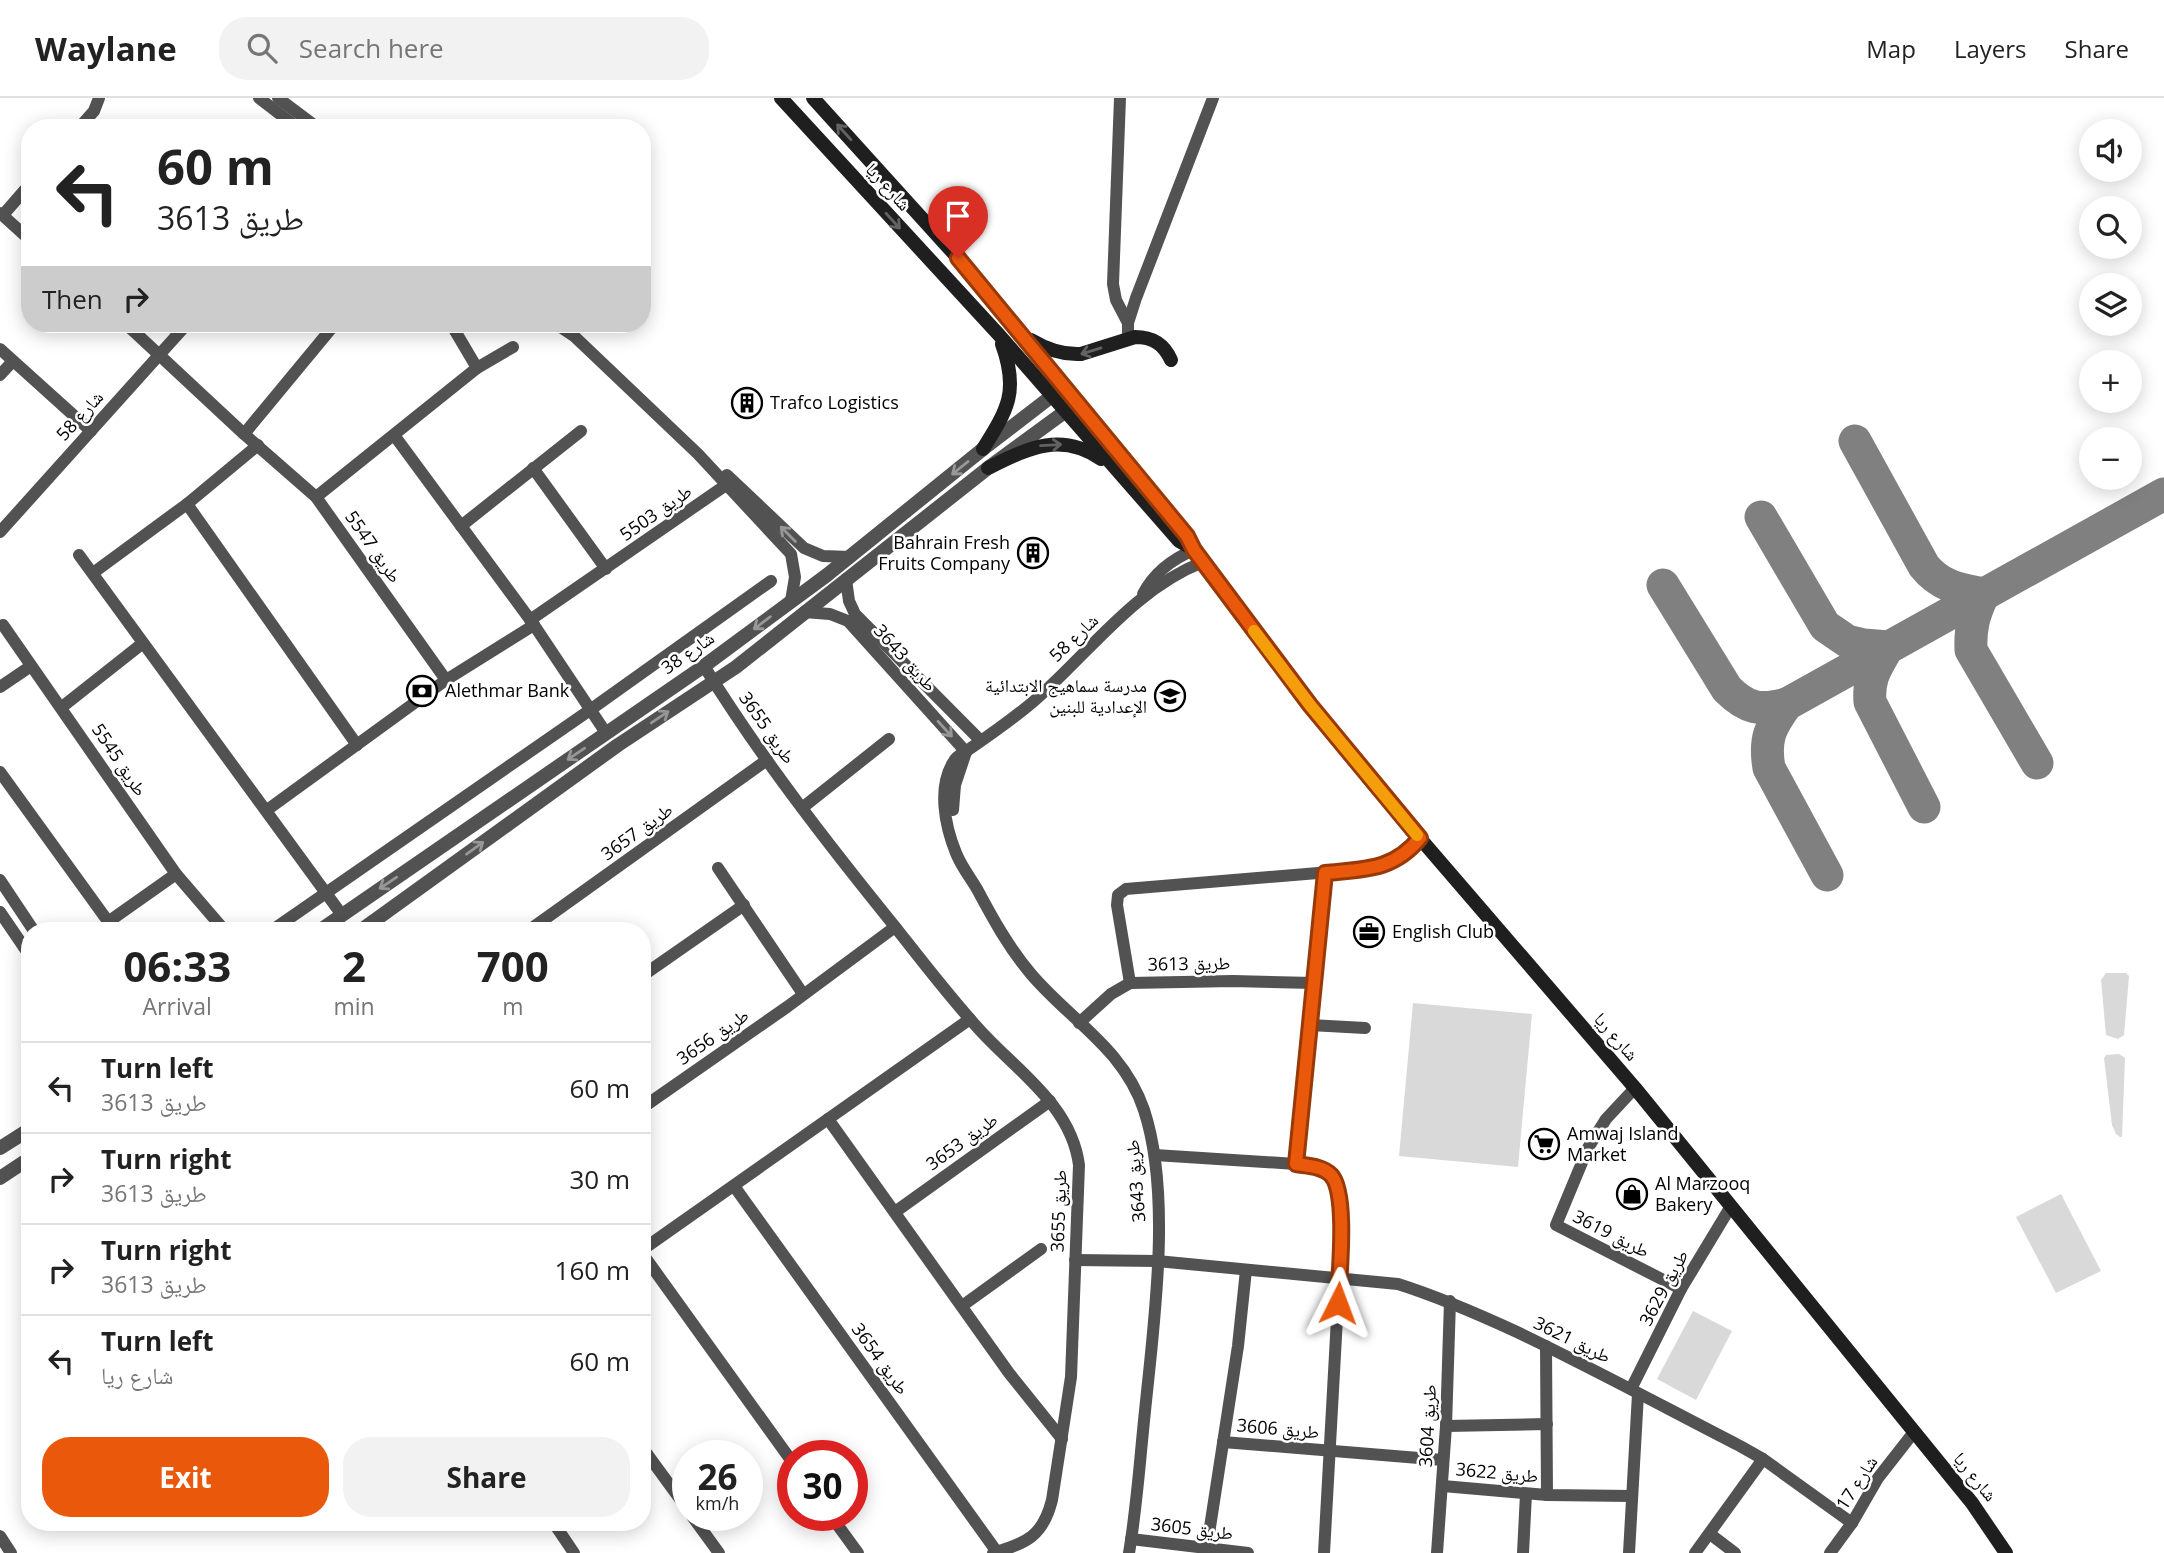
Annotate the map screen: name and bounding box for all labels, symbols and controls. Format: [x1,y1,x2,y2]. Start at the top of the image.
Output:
search box [219,17,709,80]
text: Waylane [35,26,177,71]
icon: search [243,29,281,67]
text: Search here [299,30,444,66]
text: Map [1866,32,1916,65]
text: Layers [1954,32,2027,65]
text: Share [2065,32,2129,65]
map controls [2079,119,2142,490]
button: sound [2079,119,2142,182]
one-way arrow [835,124,852,141]
text: 60 m [157,133,274,199]
icon: left [42,147,133,238]
street label: شارع ريا [861,157,917,215]
pin [928,186,988,258]
text: طريق 3613 [157,196,304,239]
button: search [2079,196,2142,259]
icon: arrive [939,197,977,235]
one-way arrow [885,212,901,230]
button: layers [2079,273,2142,336]
icon: right [117,280,155,318]
text: Then [42,281,103,317]
one-way arrow [1080,345,1102,358]
button: + [2079,350,2142,413]
street label: شارع 58 [50,385,108,445]
building icon: Trafco Logistics [730,386,764,420]
place label: Trafco Logistics [770,390,899,414]
button: − [2079,427,2142,490]
one-way arrow [1039,439,1062,452]
one-way arrow [951,460,969,475]
street label: طريق 5503 [615,479,696,546]
street label: طريق 5547 [340,506,407,587]
one-way arrow [780,526,797,543]
place label: Bahrain Fresh Fruits Company [878,530,1011,575]
building icon: Bahrain Fresh Fruits Company [1016,536,1050,570]
street label: شارع 58 [1044,608,1103,667]
one-way arrow [753,616,772,630]
street label: طريق 3643 [869,619,942,696]
street label: شارع 38 [656,625,719,679]
place label: مدرسة سماهيج الابتدائية الإعدادية للبنين [985,673,1147,718]
bank icon: Alethmar Bank [405,674,439,708]
place label: Alethmar Bank [445,678,570,702]
school or university icon: مدرسة سماهيج الابتدائية الإعدادية للبنين [1153,679,1187,713]
street label: طريق 3655 [734,687,801,768]
one-way arrow [650,710,670,724]
street label: طريق 5545 [87,718,153,800]
one-way arrow [937,720,954,737]
one-way arrow [567,747,586,761]
street label: طريق 3657 [596,797,677,865]
one-way arrow [465,841,484,856]
one-way arrow [379,876,398,890]
office icon: English Club [1352,915,1386,949]
place label: English Club [1392,919,1494,943]
text: 06:33 [123,937,231,994]
text: 2 [342,937,366,994]
text: 700 [477,937,549,994]
street label: طريق 3613 [1147,950,1231,976]
text: Arrival [143,990,212,1022]
text: min [333,990,375,1022]
text: m [502,990,523,1022]
street label: طريق 3656 [672,1003,753,1070]
street label: شارع ريا [1589,1007,1644,1066]
text: Turn left [101,1050,213,1086]
icon: left [42,1069,80,1107]
text: 60 m [569,1070,630,1106]
text: طريق 3613 [101,1086,207,1118]
street label: طريق 3653 [921,1107,1002,1175]
place label: Amwaj Island Market [1567,1121,1678,1166]
supermarket icon: Amwaj Island Market [1527,1127,1561,1161]
street label: طريق 3643 [1119,1139,1151,1223]
text: Turn right [101,1141,232,1177]
icon: right [42,1160,80,1198]
text: 30 m [569,1161,630,1197]
street label: طريق 3655 [1045,1169,1071,1253]
place label: Al Marzooq Bakery [1655,1171,1750,1216]
text: طريق 3613 [101,1177,207,1209]
shop icon: Al Marzooq Bakery [1615,1177,1649,1211]
street label: طريق 3619 [1569,1204,1654,1263]
text: Turn right [101,1232,232,1268]
street label: طريق 3629 [1633,1245,1693,1330]
icon: right [42,1251,80,1289]
text: 160 m [555,1252,630,1288]
position arrow [1301,1266,1375,1340]
text: طريق 3613 [101,1268,207,1300]
street label: طريق 3621 [1530,1310,1615,1368]
street label: طريق 3654 [847,1318,915,1399]
text: Turn left [101,1323,213,1359]
icon: left [42,1342,80,1380]
text: 60 m [569,1343,630,1379]
text: شارع ريا [101,1359,173,1391]
street label: طريق 3604 [1413,1384,1441,1468]
street label: طريق 3606 [1236,1412,1320,1444]
button: Exit [42,1437,329,1517]
button: Share [343,1437,630,1517]
speed limit sign: 30 [777,1440,868,1531]
street label: شارع ريا [1949,1447,2003,1506]
street label: شارع 17 [1830,1451,1882,1514]
text: 26 [697,1453,738,1500]
street label: طريق 3622 [1455,1456,1539,1488]
text: km/h [696,1491,739,1515]
street label: طريق 3605 [1150,1511,1235,1545]

